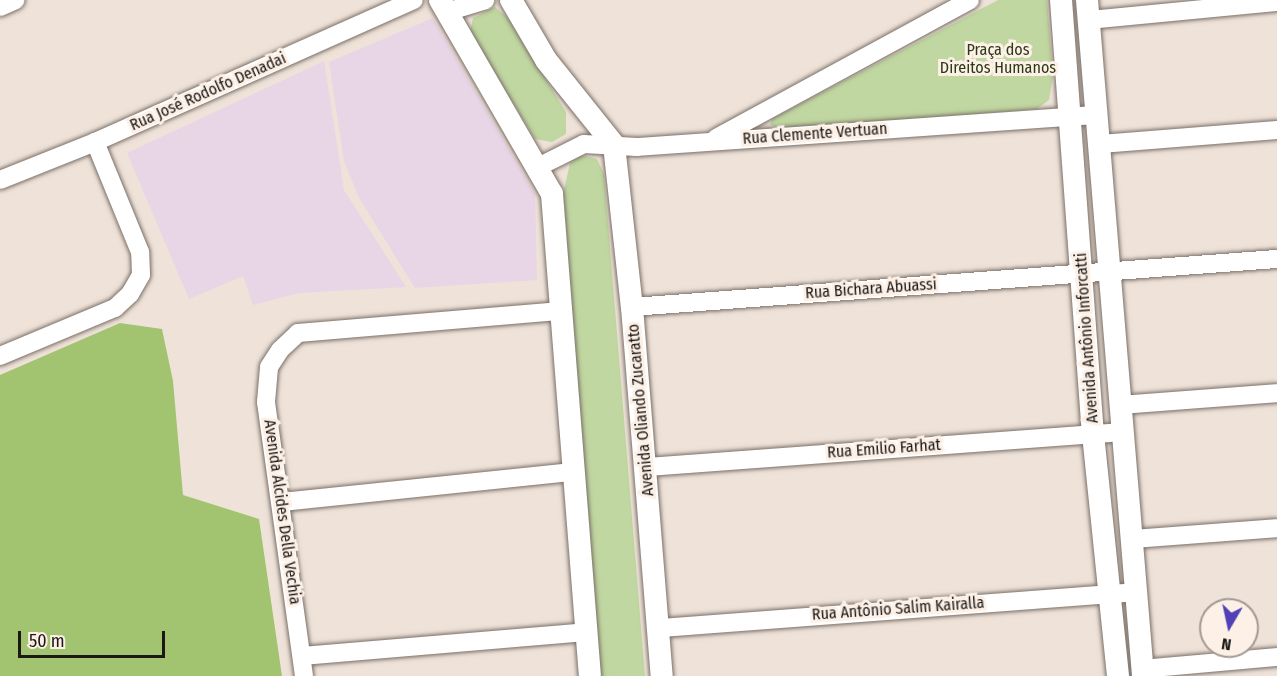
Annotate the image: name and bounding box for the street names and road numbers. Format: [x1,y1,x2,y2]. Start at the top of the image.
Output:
street label: Rua José Rodolfo Denadai [127,49,289,135]
street label: Rua Clemente Vertuan [742,119,888,149]
street label: Avenida Antônio Inforcatti [1071,252,1103,424]
street label: Rua Bichara Abuassi [805,275,937,303]
street label: Avenida Oliando Zucaratto [624,323,658,497]
street label: Avenida Alcides Della Vechia [260,418,304,606]
street label: Rua Emilio Farhat [827,435,941,463]
street label: Rua Antônio Salim Kairalla [811,593,985,625]

